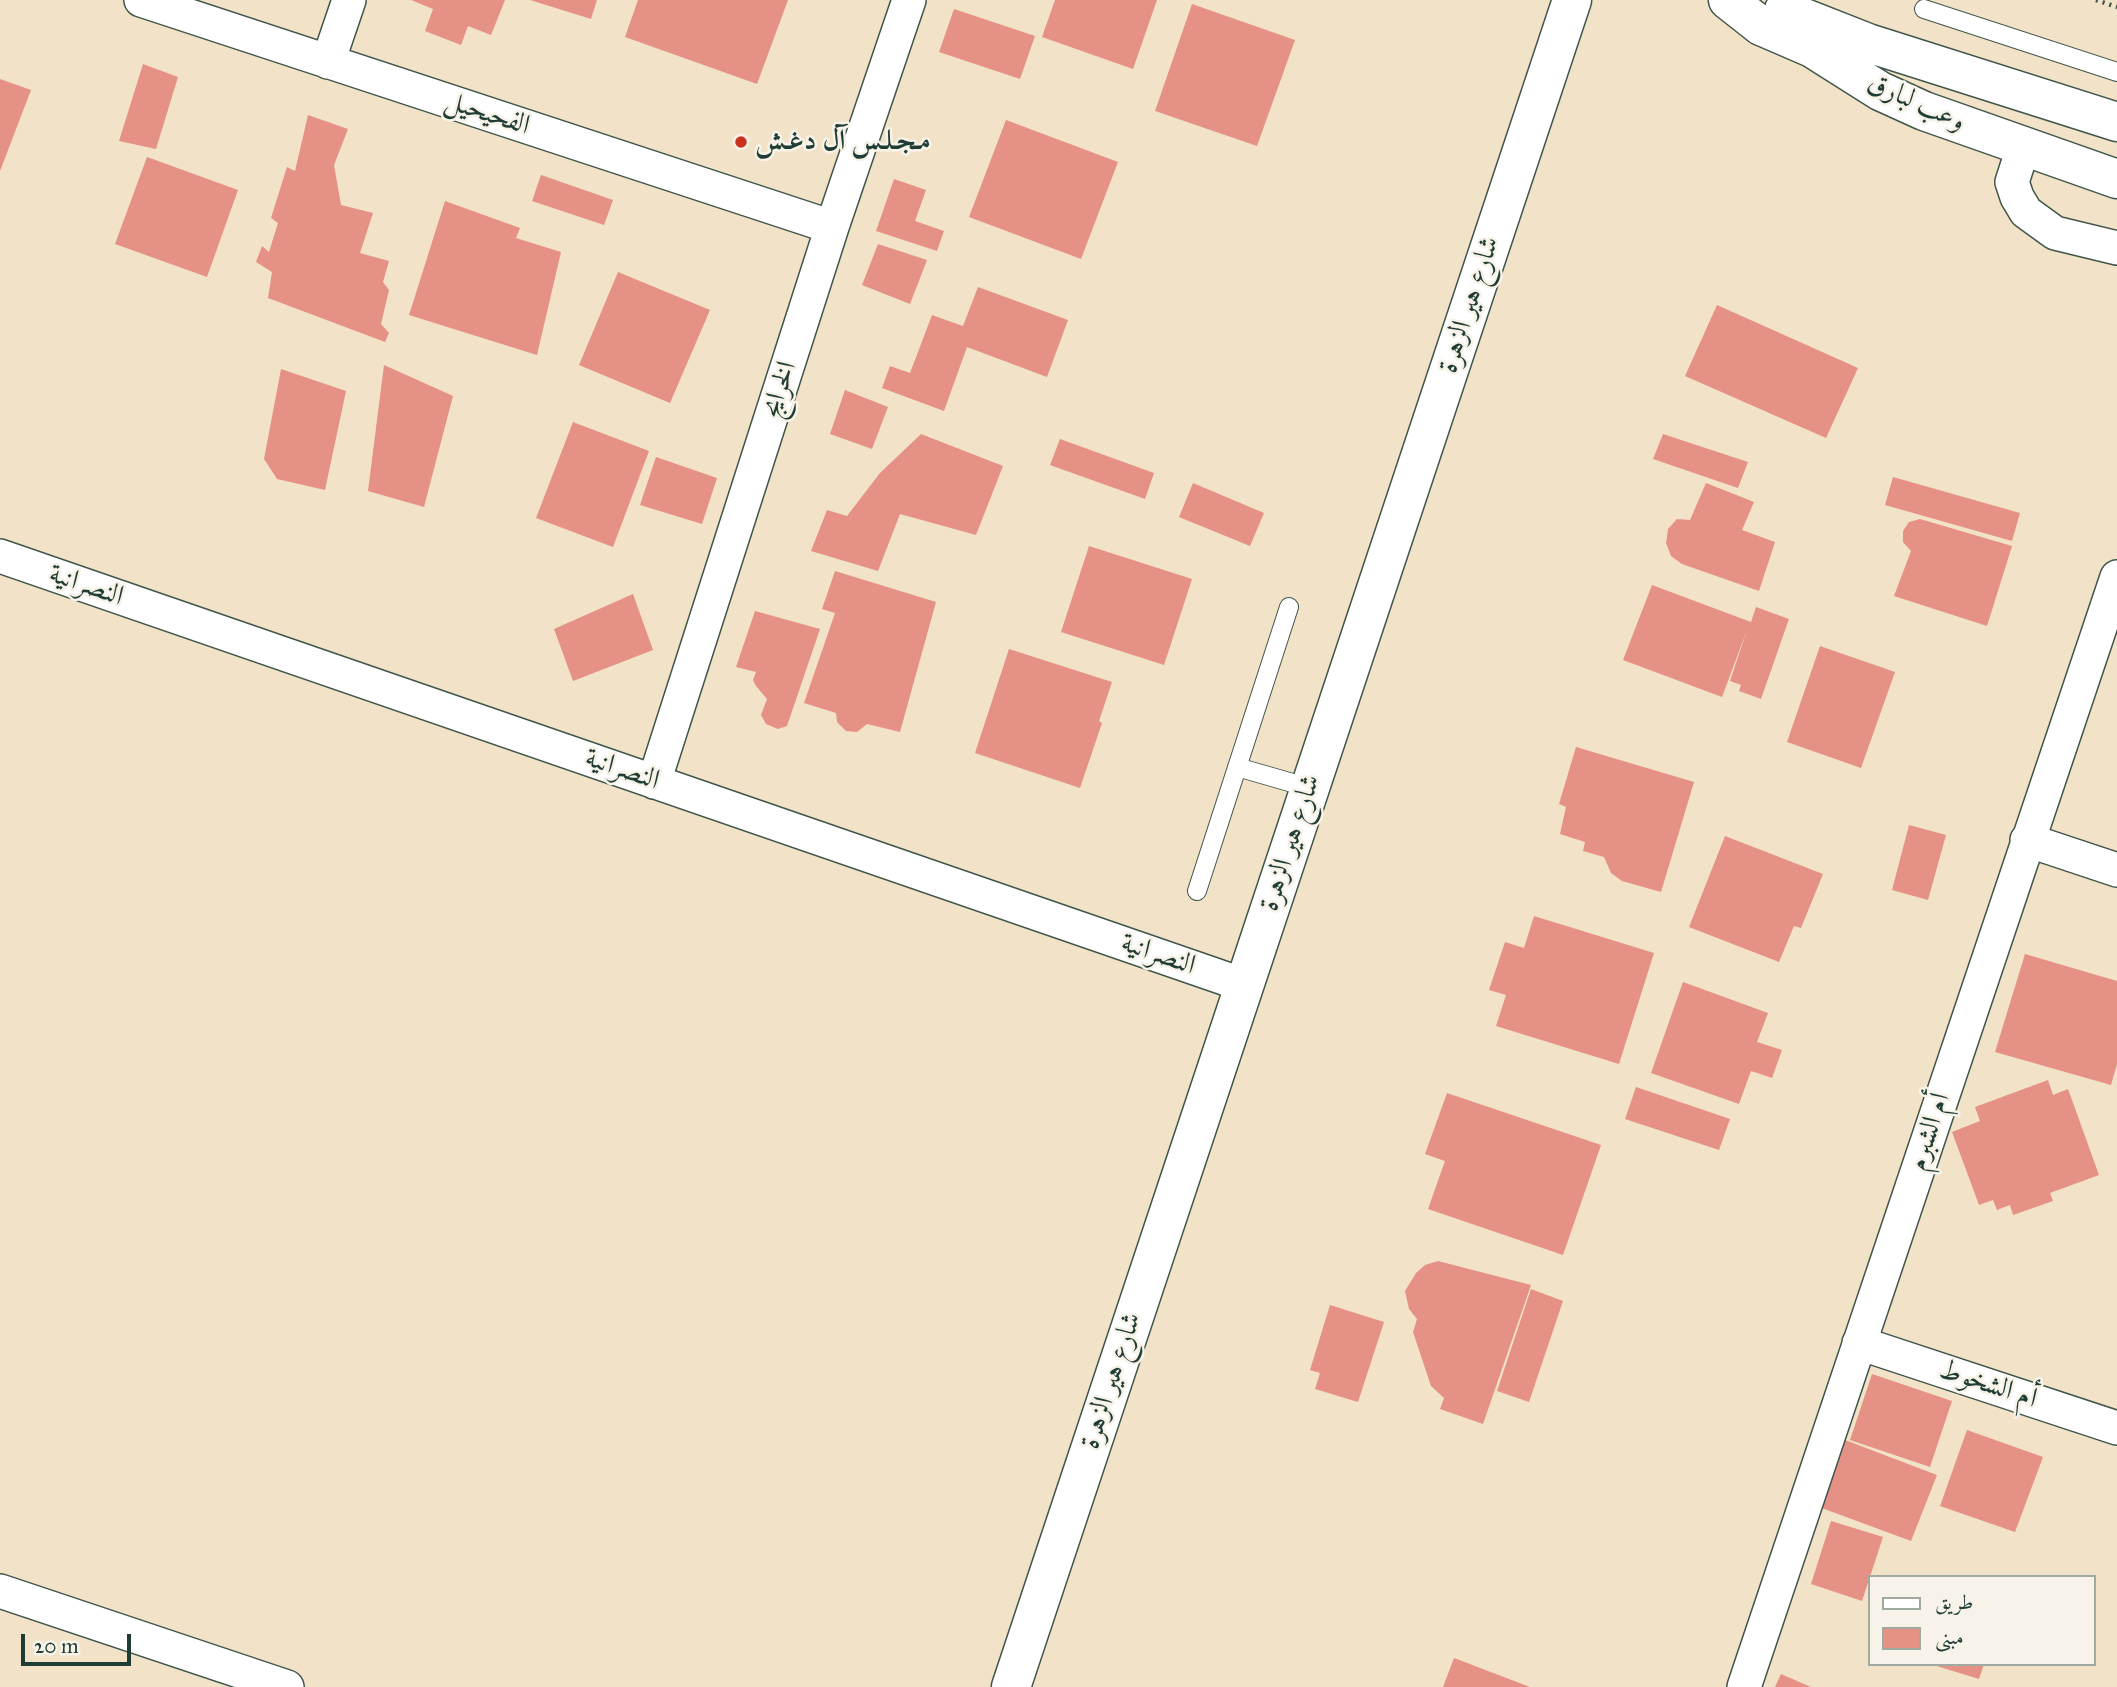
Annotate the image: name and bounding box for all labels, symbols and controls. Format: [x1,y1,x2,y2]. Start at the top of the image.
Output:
street label: وعب لبارق [1862,67,1970,139]
street label: الفحيحيل [440,85,534,143]
place label: مـجـلـس آل دغـش [755,125,931,159]
marker: مـجـلـس آل دغـش [733,134,749,150]
street label: شارع هير الزهرة [1432,232,1508,378]
street label: الخرايج [755,357,805,423]
street label: النصرانية [44,558,128,614]
street label: النصرانية [580,742,664,798]
street label: شارع هير الزهرة [1253,770,1329,916]
street label: النصرانية [1116,927,1200,983]
street label: أم الشبرم [1902,1089,1958,1175]
street label: شارع هير الزهرة [1074,1308,1150,1454]
street label: أم الشخوط [1935,1353,2041,1417]
legend [1868,1575,2096,1666]
text: طريق [1935,1589,1973,1615]
scale bar [24,1620,135,1664]
text: مبنى [1935,1624,1964,1650]
text: 20 m [34,1633,79,1659]

